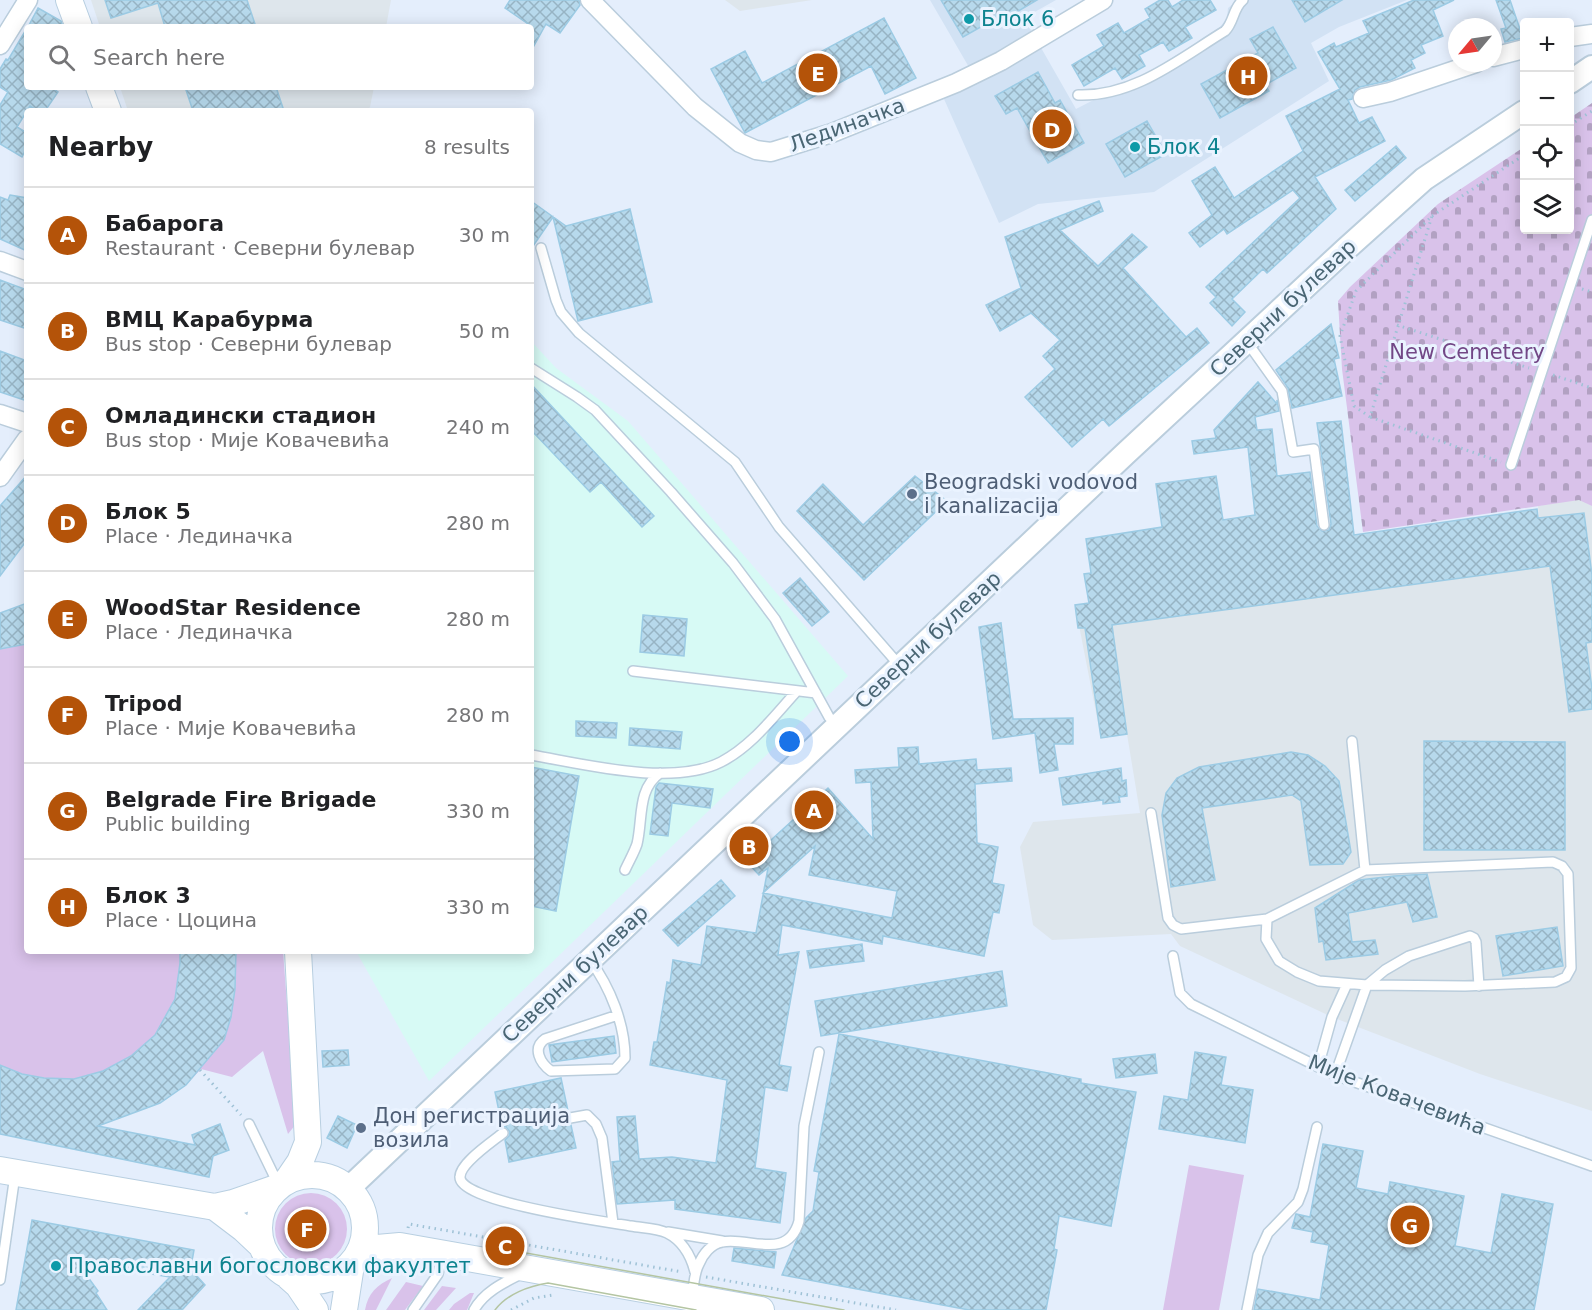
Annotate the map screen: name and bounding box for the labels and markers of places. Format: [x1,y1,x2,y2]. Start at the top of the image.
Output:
place label: Блок 6 [981,7,1054,31]
marker: Блок 6 [962,12,976,26]
pin: E [798,50,838,96]
pin: H [1228,54,1268,98]
pin: D [1032,106,1072,152]
place label: Блок 4 [1147,135,1220,159]
marker: Блок 4 [1128,140,1142,154]
place label: Beogradski vodovod i kanalizacija [924,470,1138,518]
marker: Beogradski vodovod i kanalizacija [905,487,919,501]
pin: A [794,788,834,832]
pin: B [730,824,768,868]
place label: Дон регистрација возила [373,1104,570,1152]
marker: Дон регистрација возила [354,1121,368,1135]
pin: G [1390,1202,1430,1248]
pin: F [288,1206,326,1252]
pin: C [486,1224,524,1268]
place label: Православни богословски факултет [68,1254,471,1278]
marker: Православни богословски факултет [49,1259,63,1273]

